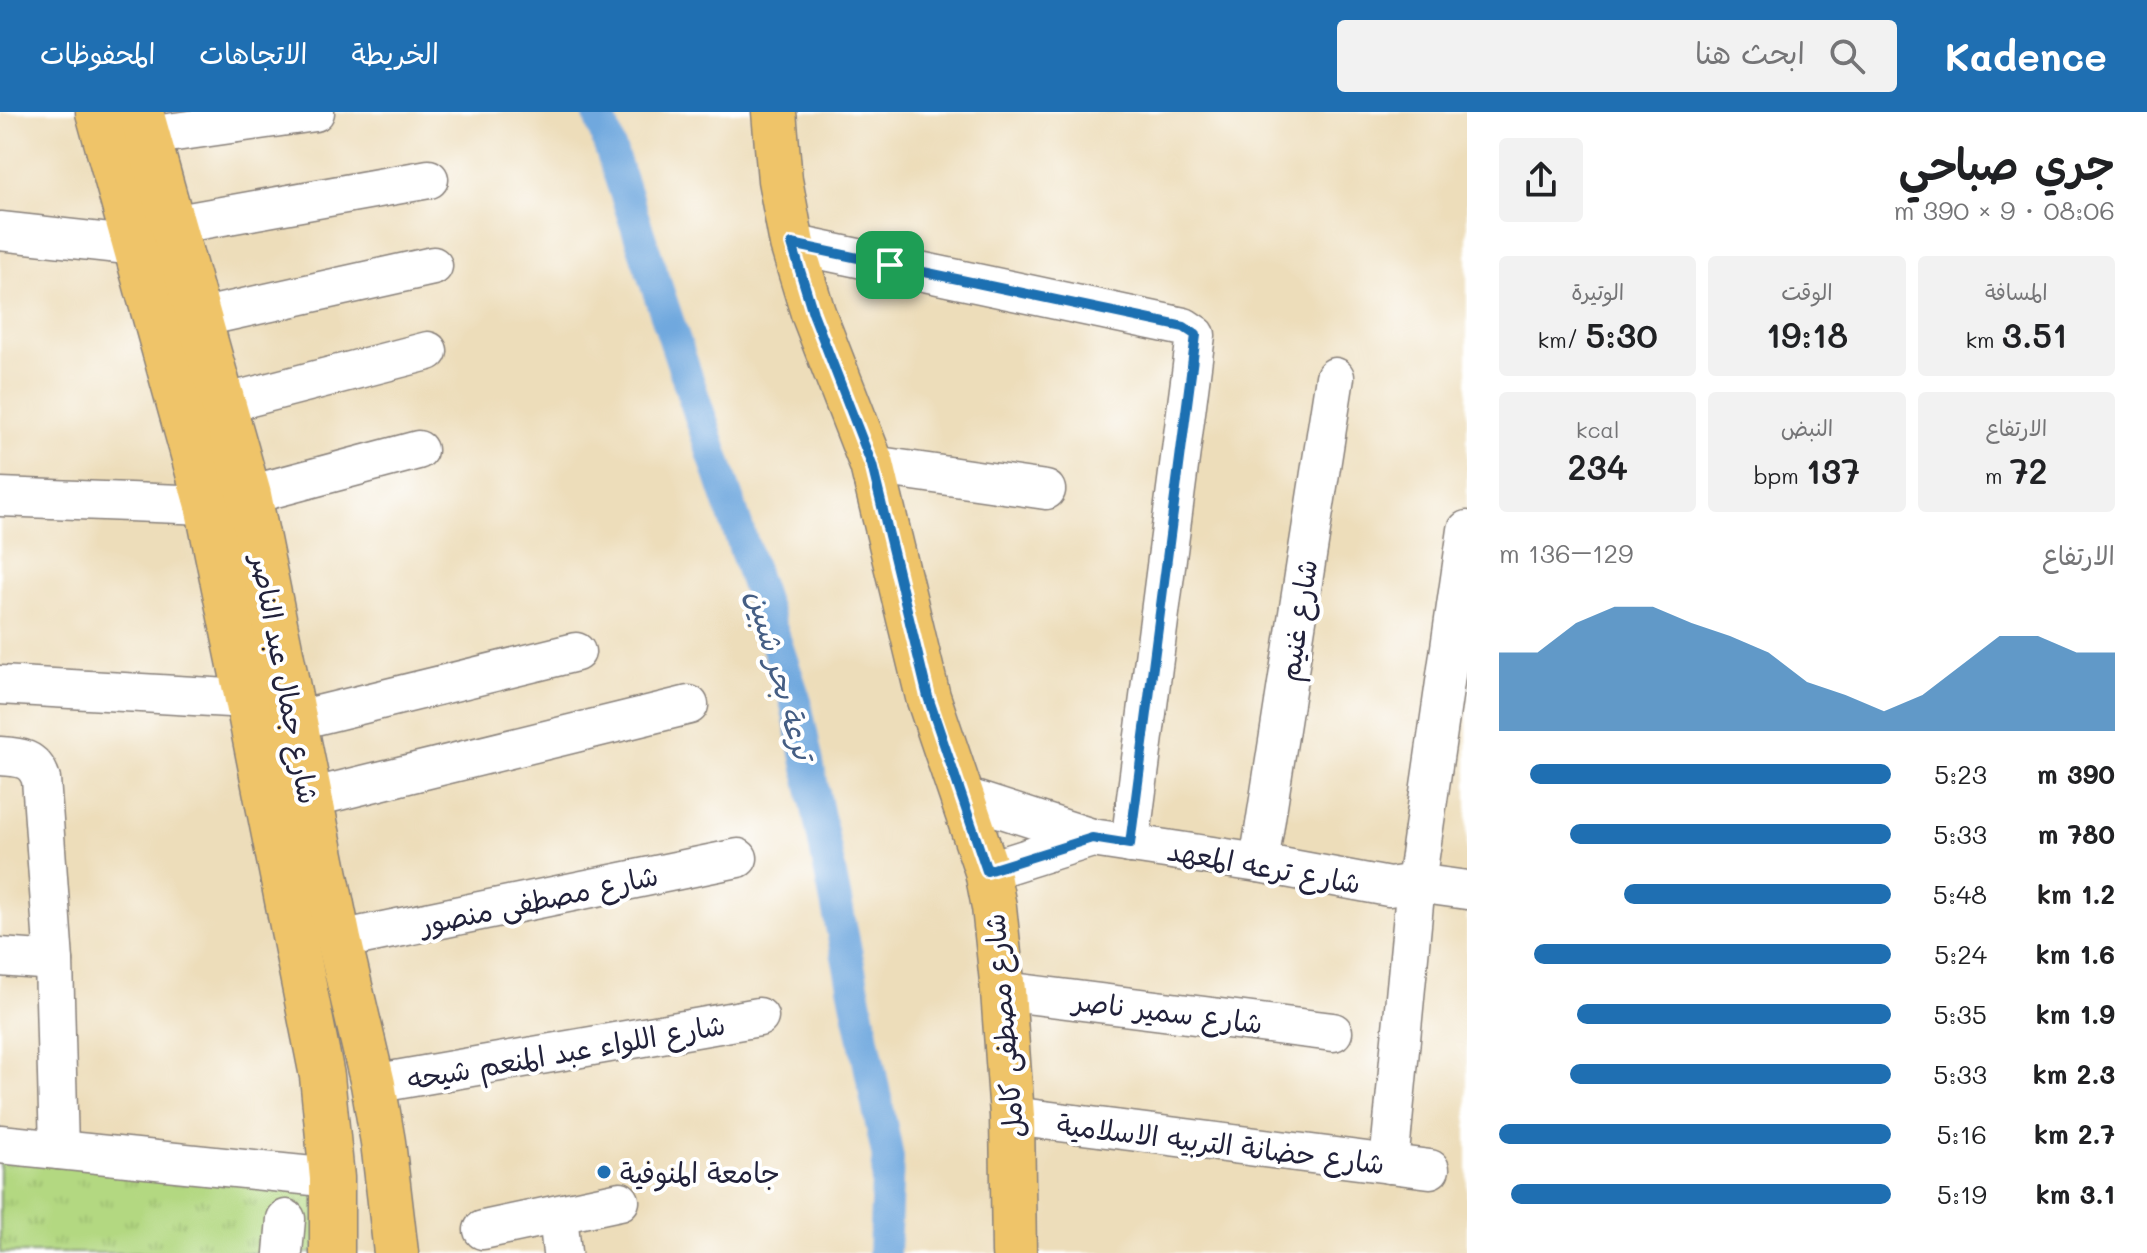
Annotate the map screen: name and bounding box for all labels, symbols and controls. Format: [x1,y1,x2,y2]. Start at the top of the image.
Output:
search box [1337,20,1897,92]
text: Kadence [1945,31,2107,81]
text: ابحث هنا [1695,32,1805,72]
icon: search [1825,34,1869,78]
text: المحفوظات [40,35,155,71]
text: الاتجاهات [199,35,307,71]
text: الخريطة [351,35,439,71]
text: جري صباحي [1899,134,2115,191]
button: share [1499,138,1583,222]
text: 08:06 · 9 × 390 m [1894,193,2115,227]
pin [856,231,924,299]
icon: arrive [868,243,912,287]
text: الوتيرة [1571,277,1624,306]
text: الوقت [1781,277,1833,306]
text: المسافة [1985,277,2048,306]
text: 5:30 [1585,312,1658,357]
text: 19:18 [1766,312,1848,357]
text: 3.51 [2002,312,2067,357]
text: /km [1538,325,1585,354]
text: km [1965,325,2002,354]
text: النبض [1781,413,1833,442]
text: الارتفاع [1985,413,2047,442]
text: kcal [1576,415,1620,444]
text: 234 [1568,444,1628,489]
text: 137 [1806,448,1860,493]
text: 72 [2010,448,2048,493]
text: bpm [1754,461,1806,490]
text: m [1985,461,2010,490]
text: 129–136 m [1499,536,1633,570]
text: الارتفاع [2042,538,2115,572]
street label: شارع جمال عبد الناصر [241,549,328,807]
street label: شارع غنيم [1270,557,1329,684]
water label: ترعة بحر شبين [739,585,827,769]
text: 5:23 [1934,757,1987,791]
text: 390 m [2037,757,2115,791]
text: 5:33 [1933,817,1987,851]
text: 780 m [2038,817,2115,851]
street label: شارع ترعه المعهد [1164,831,1364,904]
street label: شارع مصطفى منصور [415,856,662,945]
text: 5:48 [1933,877,1987,911]
text: 1.2 km [2037,877,2115,911]
street label: شارع مصطفى كامل [975,912,1034,1140]
text: 5:24 [1934,937,1987,971]
text: 1.6 km [2036,937,2115,971]
street label: شارع سمير ناصر [1069,981,1265,1043]
text: 5:35 [1933,997,1987,1031]
text: 1.9 km [2036,997,2115,1031]
street label: شارع اللواء عبد المنعم شيحه [404,1005,729,1102]
text: 5:33 [1933,1057,1987,1091]
text: 2.3 km [2033,1057,2115,1091]
street label: شارع حضانة التربيه الاسلامية [1055,1105,1387,1184]
text: 5:16 [1936,1117,1987,1151]
text: 2.7 km [2034,1117,2115,1151]
place label: جامعة المنوفية [620,1154,780,1192]
marker: جامعة المنوفية [595,1163,613,1181]
text: 5:19 [1937,1177,1987,1211]
text: 3.1 km [2036,1177,2115,1211]

